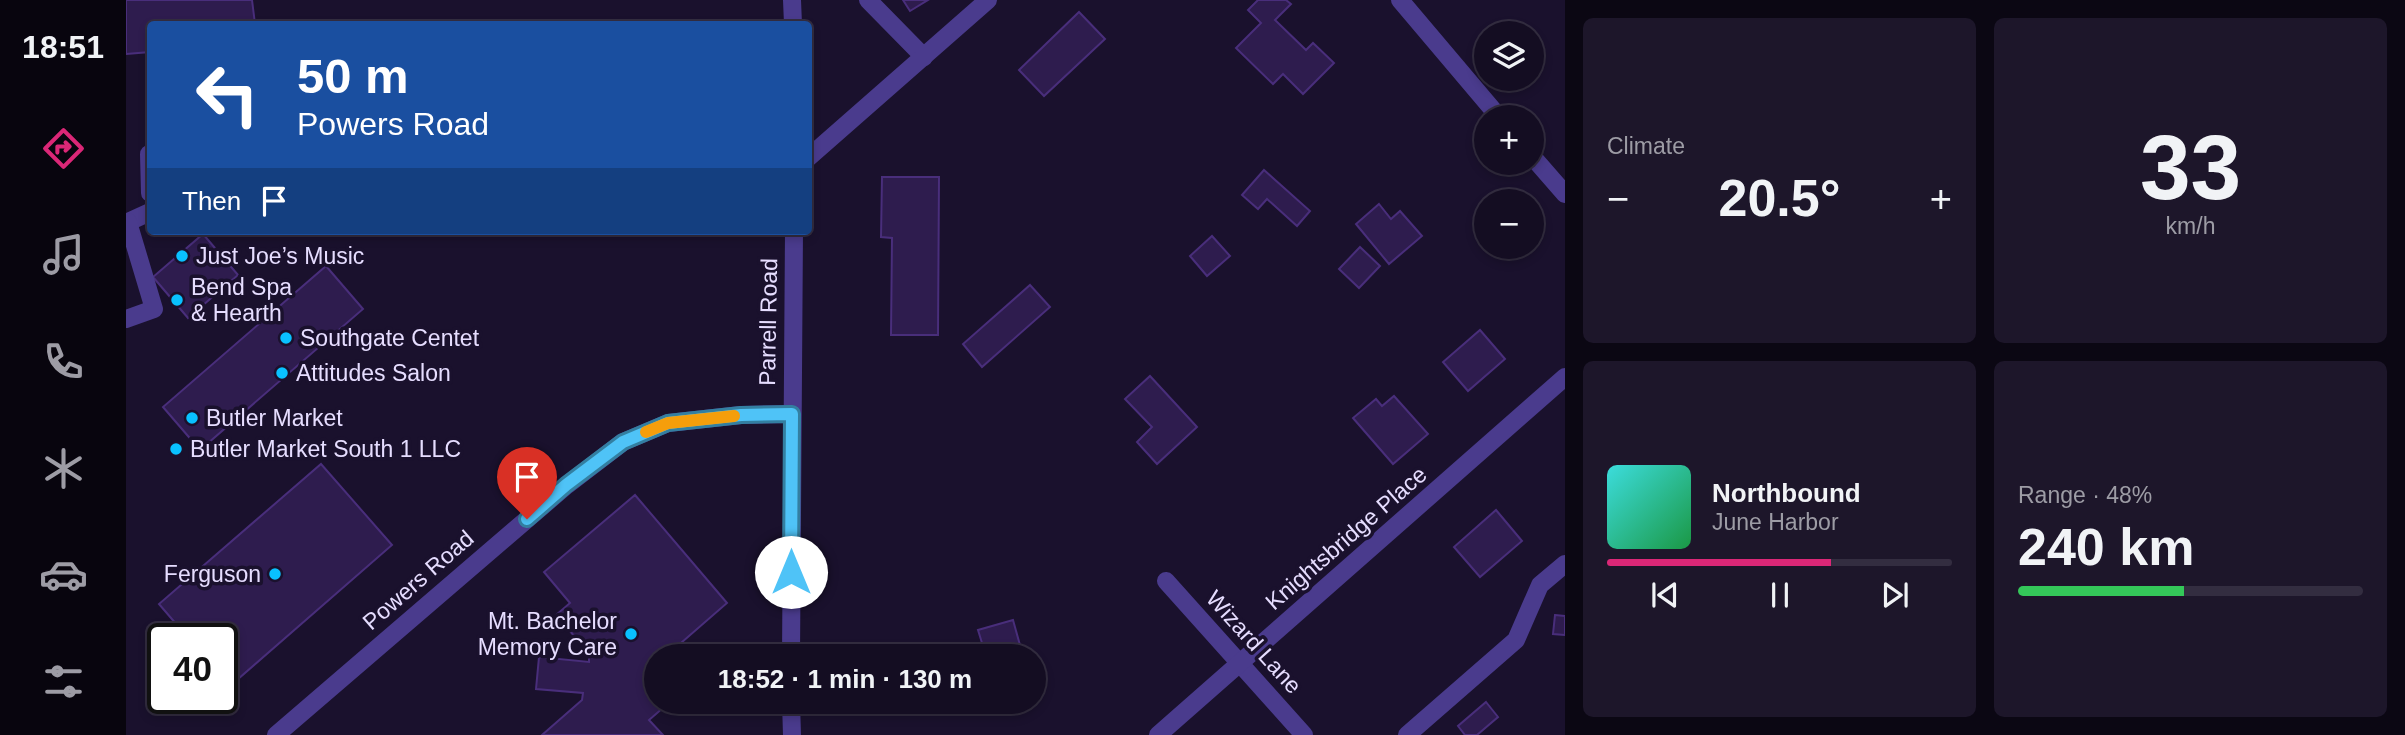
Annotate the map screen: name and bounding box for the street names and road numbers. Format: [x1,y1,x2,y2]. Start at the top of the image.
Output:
street label: Parrell Road [754,258,782,386]
street label: Knightsbridge Place [1260,461,1432,615]
street label: Powers Road [357,525,479,635]
street label: Wizard Lane [1201,585,1307,699]

